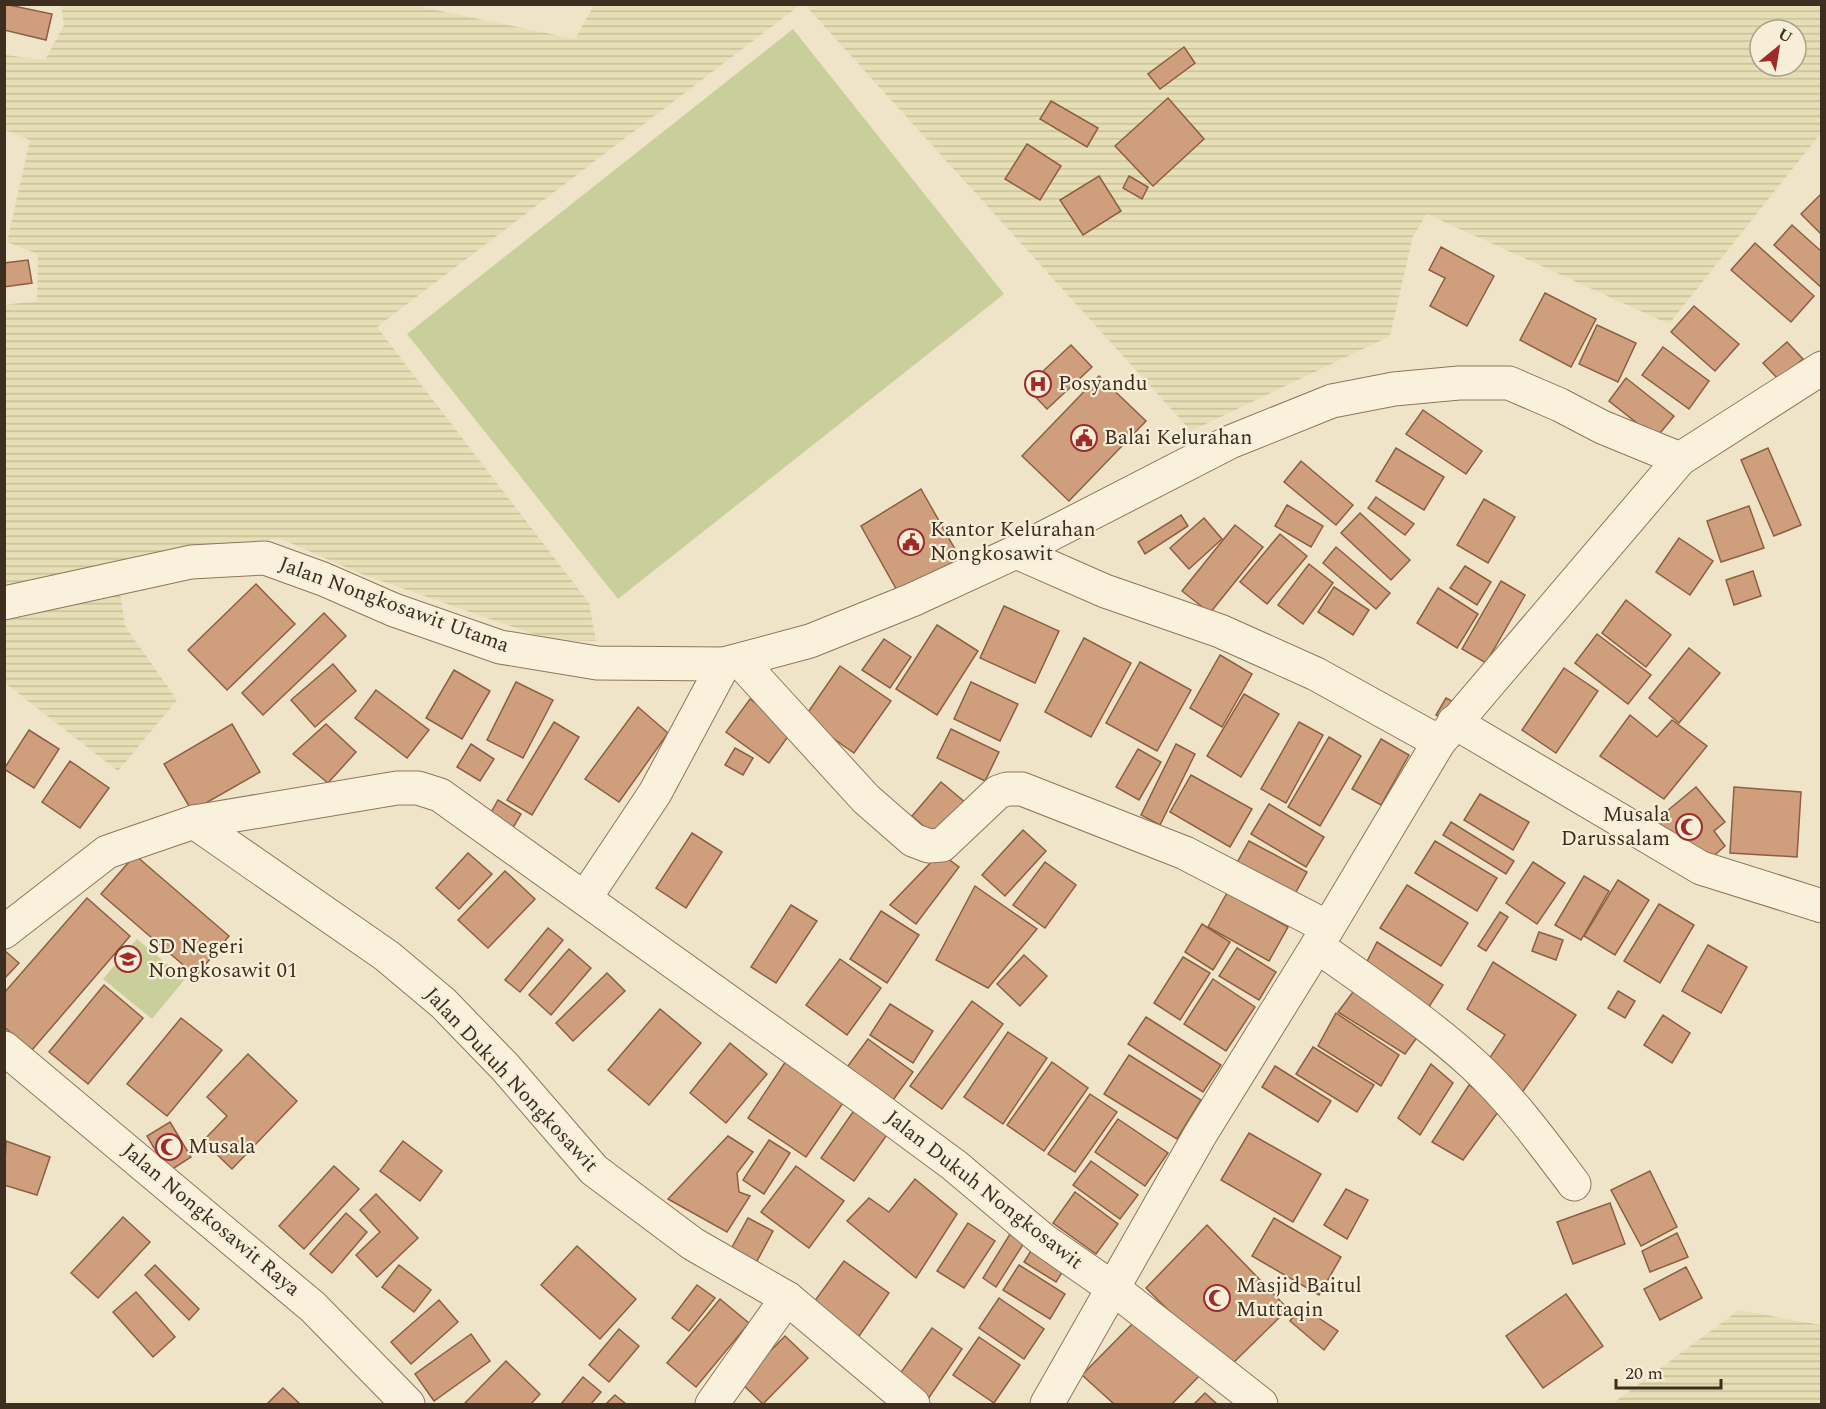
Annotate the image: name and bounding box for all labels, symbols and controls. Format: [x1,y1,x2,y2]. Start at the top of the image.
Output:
north arrow [1748,18,1808,78]
text: U [1773,22,1797,50]
place label: Posyandu [1058,368,1148,400]
hospital icon: Posyandu [1023,369,1053,399]
place label: Balai Kelurahan [1104,422,1252,454]
public building icon: Balai Kelurahan [1069,423,1099,453]
place label: Kantor Kelurahan Nongkosawit [930,514,1096,570]
public building icon: Kantor Kelurahan Nongkosawit [896,527,926,557]
street label: Jalan Nongkosawit Utama [274,548,514,662]
place label: Musala Darussalam [1561,799,1671,855]
mosque icon: Musala Darussalam [1674,812,1704,842]
place label: SD Negeri Nongkosawit 01 [148,931,298,987]
school or university icon: SD Negeri Nongkosawit 01 [113,944,143,974]
street label: Jalan Dukuh Nongkosawit [416,980,606,1180]
street label: Jalan Dukuh Nongkosawit [878,1102,1090,1278]
place label: Musala [188,1131,256,1163]
mosque icon: Musala [154,1132,184,1162]
street label: Jalan Nongkosawit Raya [115,1135,308,1305]
place label: Masjid Baitul Muttaqin [1236,1270,1362,1326]
mosque icon: Masjid Baitul Muttaqin [1202,1283,1232,1313]
scale bar [1616,1352,1721,1390]
text: 20 m [1625,1360,1663,1387]

